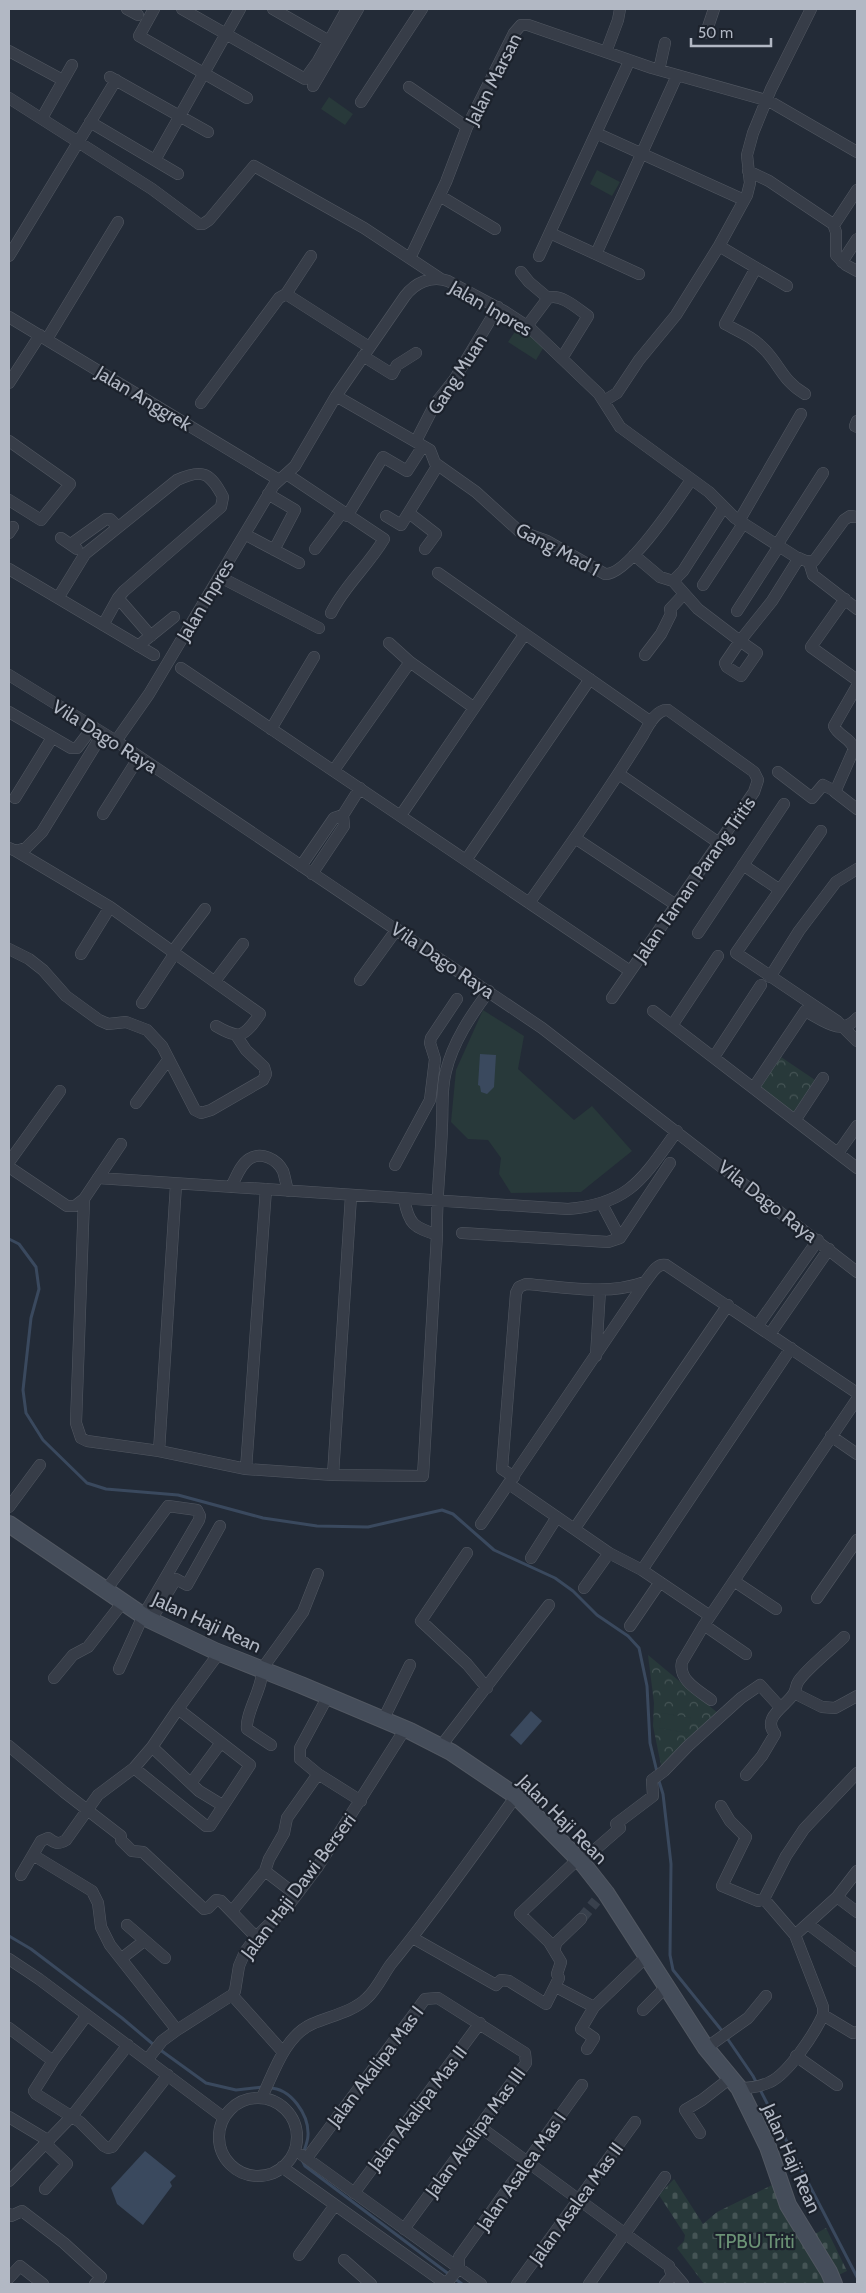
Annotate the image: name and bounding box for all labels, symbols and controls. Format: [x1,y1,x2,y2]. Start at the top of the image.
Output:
scale bar [691,15,771,47]
text: 50 m [698,24,733,42]
street label: Jalan Marsan [460,29,526,130]
street label: Jalan Inpres [445,275,536,341]
street label: Gang Muan [423,330,492,419]
street label: Jalan Anggrek [91,360,196,436]
street label: Gang Mad 1 [512,518,604,581]
street label: Jalan Inpres [171,555,239,646]
street label: Vila Dago Raya [48,695,162,778]
street label: Jalan Taman Parang Tritis [628,792,760,967]
street label: Vila Dago Raya [387,917,499,1004]
street label: Vila Dago Raya [713,1155,822,1247]
street label: Jalan Haji Rean [148,1587,265,1658]
street label: Jalan Haji Rean [512,1769,612,1869]
street label: Jalan Haji Dawi Berseri [236,1809,361,1964]
street label: Jalan Akalipa Mas I [322,2001,428,2132]
street label: Jalan Akalipa Mas II [362,2041,472,2176]
street label: Jalan Akalipa Mas III [420,2063,530,2203]
street label: Jalan Haji Rean [757,2099,826,2217]
street label: Jalan Asalea Mas I [471,2107,571,2236]
street label: Jalan Asalea Mas II [524,2138,628,2269]
park label: TPBU Triti [715,2230,795,2253]

